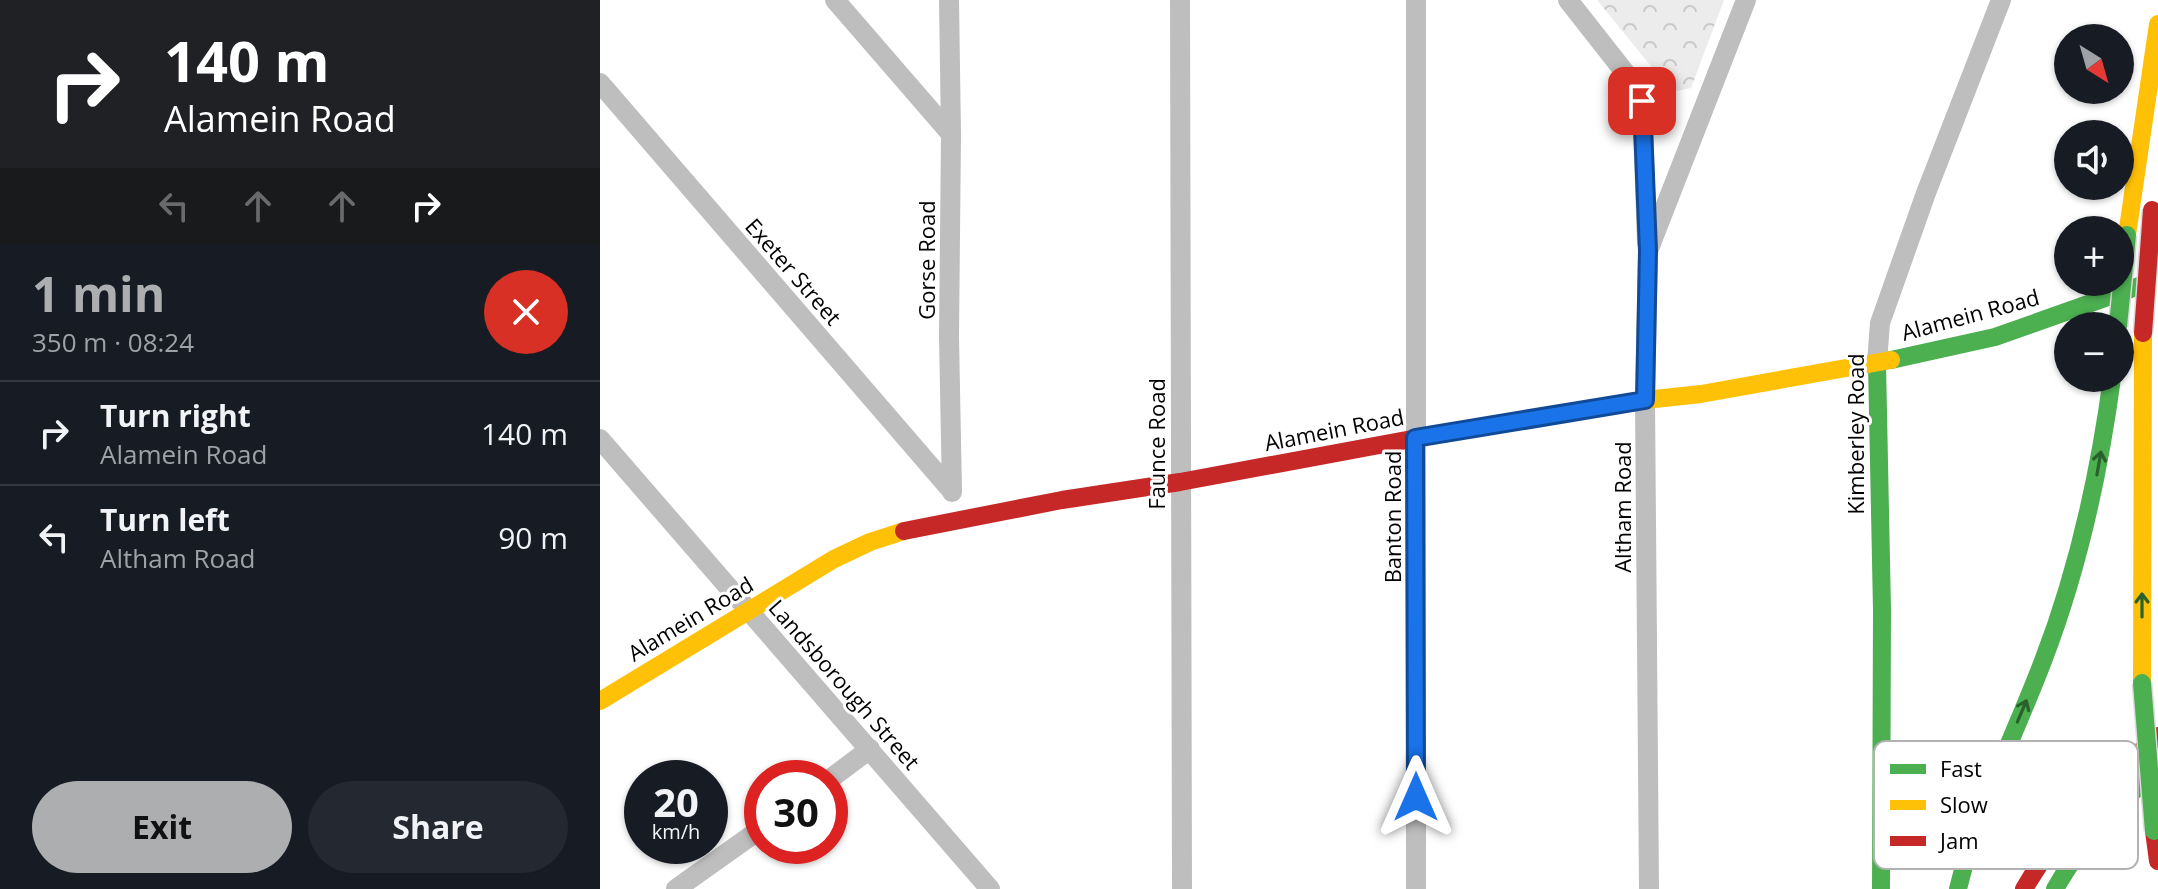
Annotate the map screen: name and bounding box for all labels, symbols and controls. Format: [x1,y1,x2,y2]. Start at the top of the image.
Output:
text: 140 m [164,22,330,98]
north arrow [2054,24,2134,104]
map controls [2054,24,2134,392]
icon: right [32,32,136,136]
pin [1608,67,1676,135]
icon: arrive [1620,79,1664,123]
text: Alamein Road [164,94,396,143]
button: sound [2054,120,2134,200]
icon: left [152,184,196,228]
icon: ahead [236,184,280,228]
icon: ahead [320,184,364,228]
icon: right [404,184,448,228]
street label: Gorse Road [911,200,941,320]
street label: Exeter Street [739,211,849,331]
button: + [2054,216,2134,296]
text: 1 min [32,261,165,326]
button: close [484,270,568,354]
street label: Alamein Road [1898,281,2042,347]
button: − [2054,312,2134,392]
text: 350 m · 08:24 [32,324,194,360]
street label: Kimberley Road [1840,353,1870,515]
street label: Faunce Road [1141,378,1171,510]
text: Turn right [100,395,251,436]
street label: Alamein Road [1262,401,1406,457]
icon: right [32,411,76,455]
text: 140 m [481,413,568,454]
text: Alamein Road [100,436,267,472]
street label: Altham Road [1607,441,1637,573]
street label: Banton Road [1377,451,1407,583]
one-way arrow [2092,451,2107,476]
text: Turn left [100,499,230,540]
icon: left [32,515,76,559]
text: 90 m [498,517,568,558]
text: Altham Road [100,540,256,576]
street label: Alamein Road [622,569,758,667]
one-way arrow [2134,592,2150,619]
street label: Landsborough Street [763,593,927,776]
one-way arrow [2016,699,2031,724]
legend [1874,741,2138,869]
text: Fast [1940,753,1982,783]
position arrow [1374,755,1458,839]
speed limit sign: 30 [744,760,848,864]
text: 20 [653,774,699,829]
button: Exit [32,781,292,873]
button: Share [308,781,568,873]
text: Slow [1940,789,1988,819]
text: km/h [652,818,700,845]
text: Jam [1938,825,1979,855]

